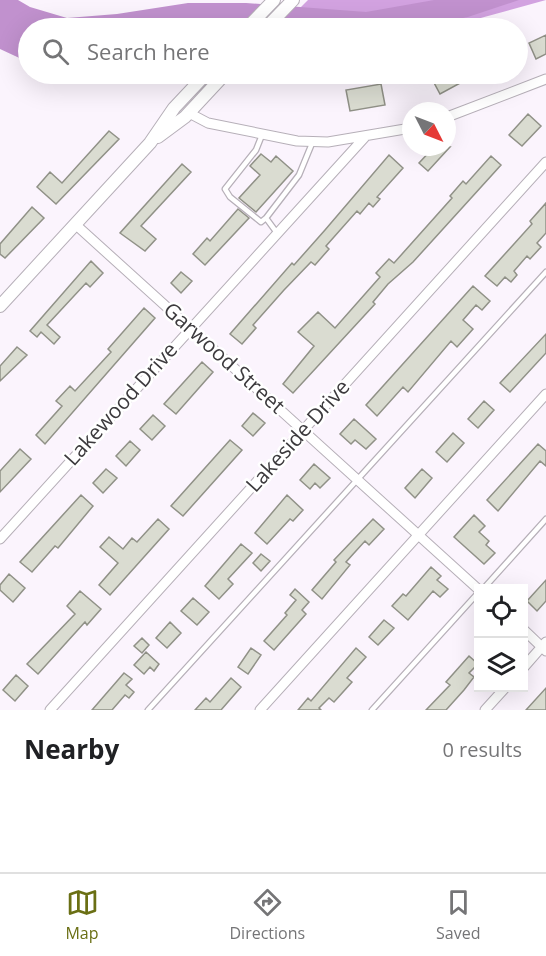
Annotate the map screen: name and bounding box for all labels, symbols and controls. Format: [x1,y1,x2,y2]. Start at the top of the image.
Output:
search box [18,18,528,84]
icon: search [39,35,72,68]
text: Search here [87,36,210,66]
north arrow [402,102,456,156]
street label: Garwood Street [158,295,291,419]
street label: Lakewood Drive [57,336,183,471]
street label: Lakeside Drive [239,373,355,498]
map controls [474,584,528,692]
button: locate [474,584,528,638]
button: layers [474,638,528,692]
text: Nearby [24,731,119,767]
text: 0 results [442,736,522,763]
tab: Map [65,886,99,944]
tab: Directions [229,886,305,944]
tab: Saved [436,886,481,944]

